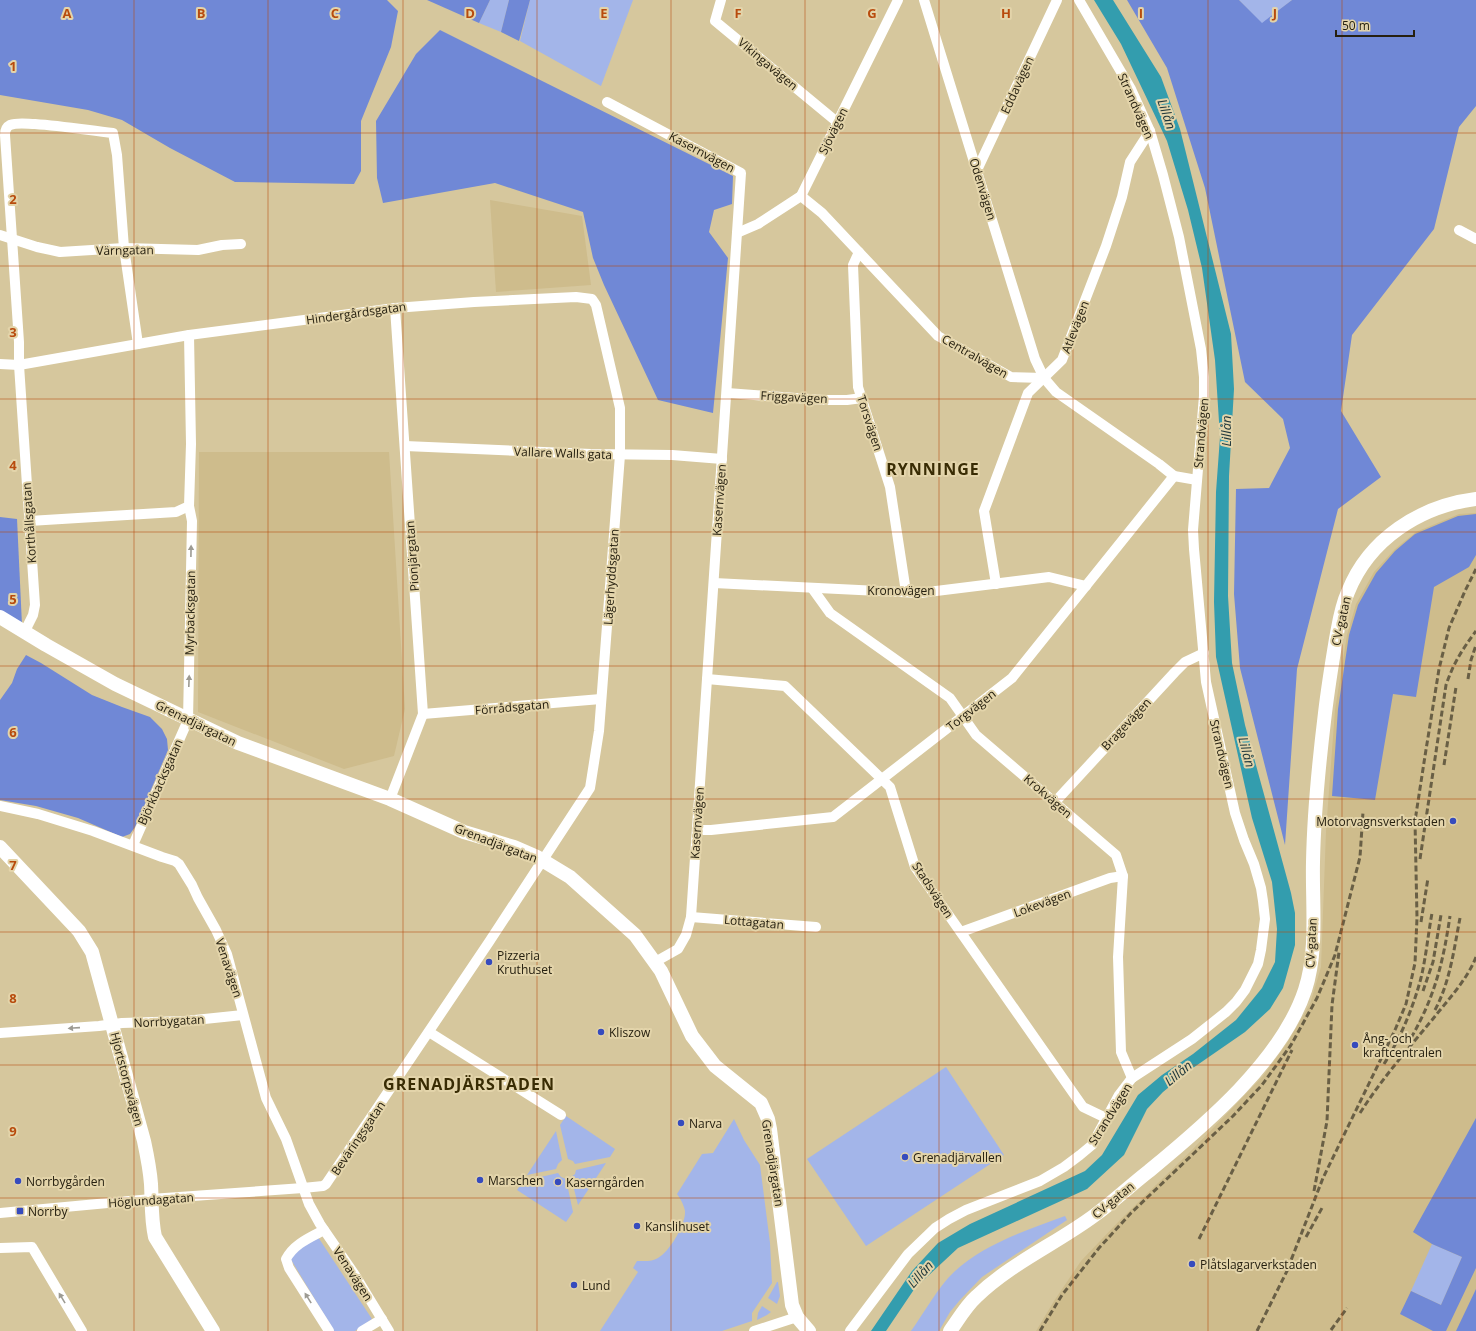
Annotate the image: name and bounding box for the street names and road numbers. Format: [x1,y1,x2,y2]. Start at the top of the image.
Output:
street label: Vikingavägen [734,34,802,94]
street label: Eddavägen [996,54,1038,116]
street label: Strandvägen [1114,70,1158,142]
street label: Sjövägen [814,105,852,157]
street label: Kasernvägen [666,128,738,176]
street label: Odenvägen [966,156,1000,222]
street label: Värngatan [96,241,154,259]
street label: Hindergårdsgatan [305,298,407,328]
street label: Atlevägen [1057,298,1093,356]
street label: Centralvägen [939,330,1011,382]
street label: Friggavägen [760,387,828,407]
street label: Torsvägen [853,393,887,453]
street label: Strandvägen [1189,397,1213,469]
street label: Vallare Walls gata [514,443,612,463]
street label: Kasernvägen [708,463,730,537]
street label: Korthållsgatan [18,482,40,564]
street label: Pionjärgatan [401,520,423,592]
street label: Lägerhyddsgatan [599,528,623,626]
street label: Myrbacksgatan [181,570,199,656]
street label: Kronovägen [867,582,935,599]
street label: CV-gatan [1327,595,1355,647]
street label: Torgvägen [943,685,999,735]
street label: Bragevägen [1097,694,1155,754]
street label: Förrådsgatan [474,695,550,719]
street label: Grenadjärgatan [153,696,239,750]
street label: Strandvägen [1206,718,1238,790]
street label: Björkbacksgatan [133,736,187,828]
street label: Krokvägen [1020,770,1076,822]
street label: Kasernvägen [686,786,708,860]
street label: Grenadjärgatan [452,819,540,867]
street label: Stadsvägen [908,859,958,921]
street label: Lokevägen [1011,885,1073,921]
street label: Lottagatan [723,911,785,933]
street label: CV-gatan [1301,918,1321,968]
street label: Venavägen [211,936,247,1000]
street label: Norrbygatan [133,1011,205,1031]
street label: Hjortstorpsvägen [106,1030,148,1128]
street label: Strandvägen [1084,1080,1136,1148]
street label: Beväringsgatan [327,1098,389,1178]
street label: Grenadjärgatan [758,1118,788,1208]
street label: CV-gatan [1088,1178,1138,1222]
street label: Höglundagatan [108,1189,194,1211]
street label: Venavägen [329,1244,377,1304]

